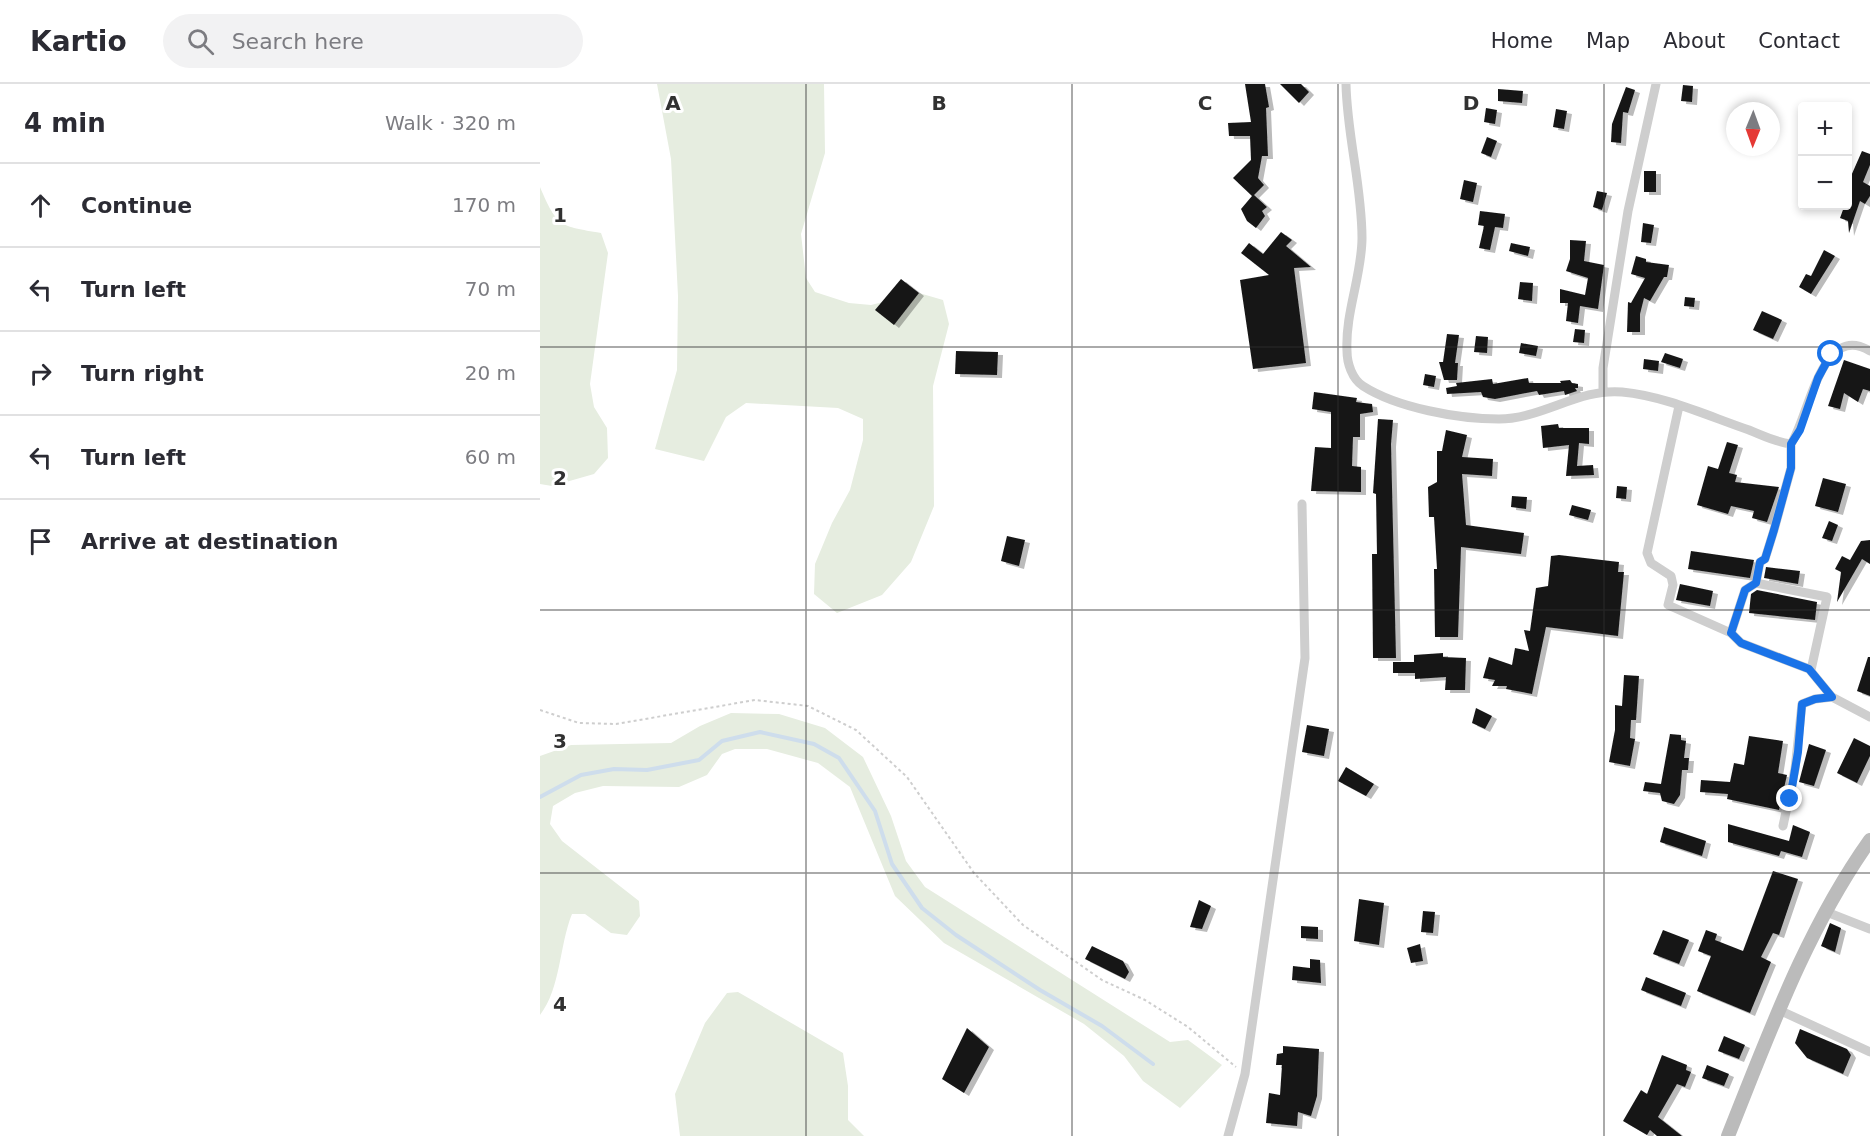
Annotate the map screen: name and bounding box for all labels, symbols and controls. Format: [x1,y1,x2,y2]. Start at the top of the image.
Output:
search box [163,14,583,68]
text: Kartio [30,25,127,58]
icon: search [184,25,217,58]
text: Search here [232,29,364,54]
text: Home [1491,29,1553,53]
text: Map [1586,29,1630,53]
text: About [1663,29,1725,53]
text: Contact [1758,29,1840,53]
text: A [665,91,681,115]
text: B [931,91,947,115]
text: C [1198,91,1212,115]
text: D [1463,91,1479,115]
north arrow [1726,102,1780,156]
map controls [1798,102,1852,210]
button: + [1798,102,1852,156]
text: 4 min [24,108,106,138]
text: Walk · 320 m [385,111,516,135]
button: − [1798,156,1852,210]
icon: ahead [24,189,57,222]
text: Continue [81,193,192,218]
text: 170 m [452,193,516,217]
text: 1 [553,203,567,227]
icon: left [24,273,57,306]
text: Turn left [81,277,186,302]
text: 70 m [465,277,516,301]
route start [1817,340,1843,366]
icon: right [24,357,57,390]
text: Turn right [81,361,204,386]
text: 20 m [465,361,516,385]
icon: left [24,441,57,474]
text: Turn left [81,445,186,470]
text: 60 m [465,445,516,469]
text: 2 [553,466,567,490]
icon: arrive [24,525,57,558]
text: Arrive at destination [81,529,338,554]
text: 3 [553,729,567,753]
route end [1776,785,1802,811]
text: 4 [553,992,567,1016]

